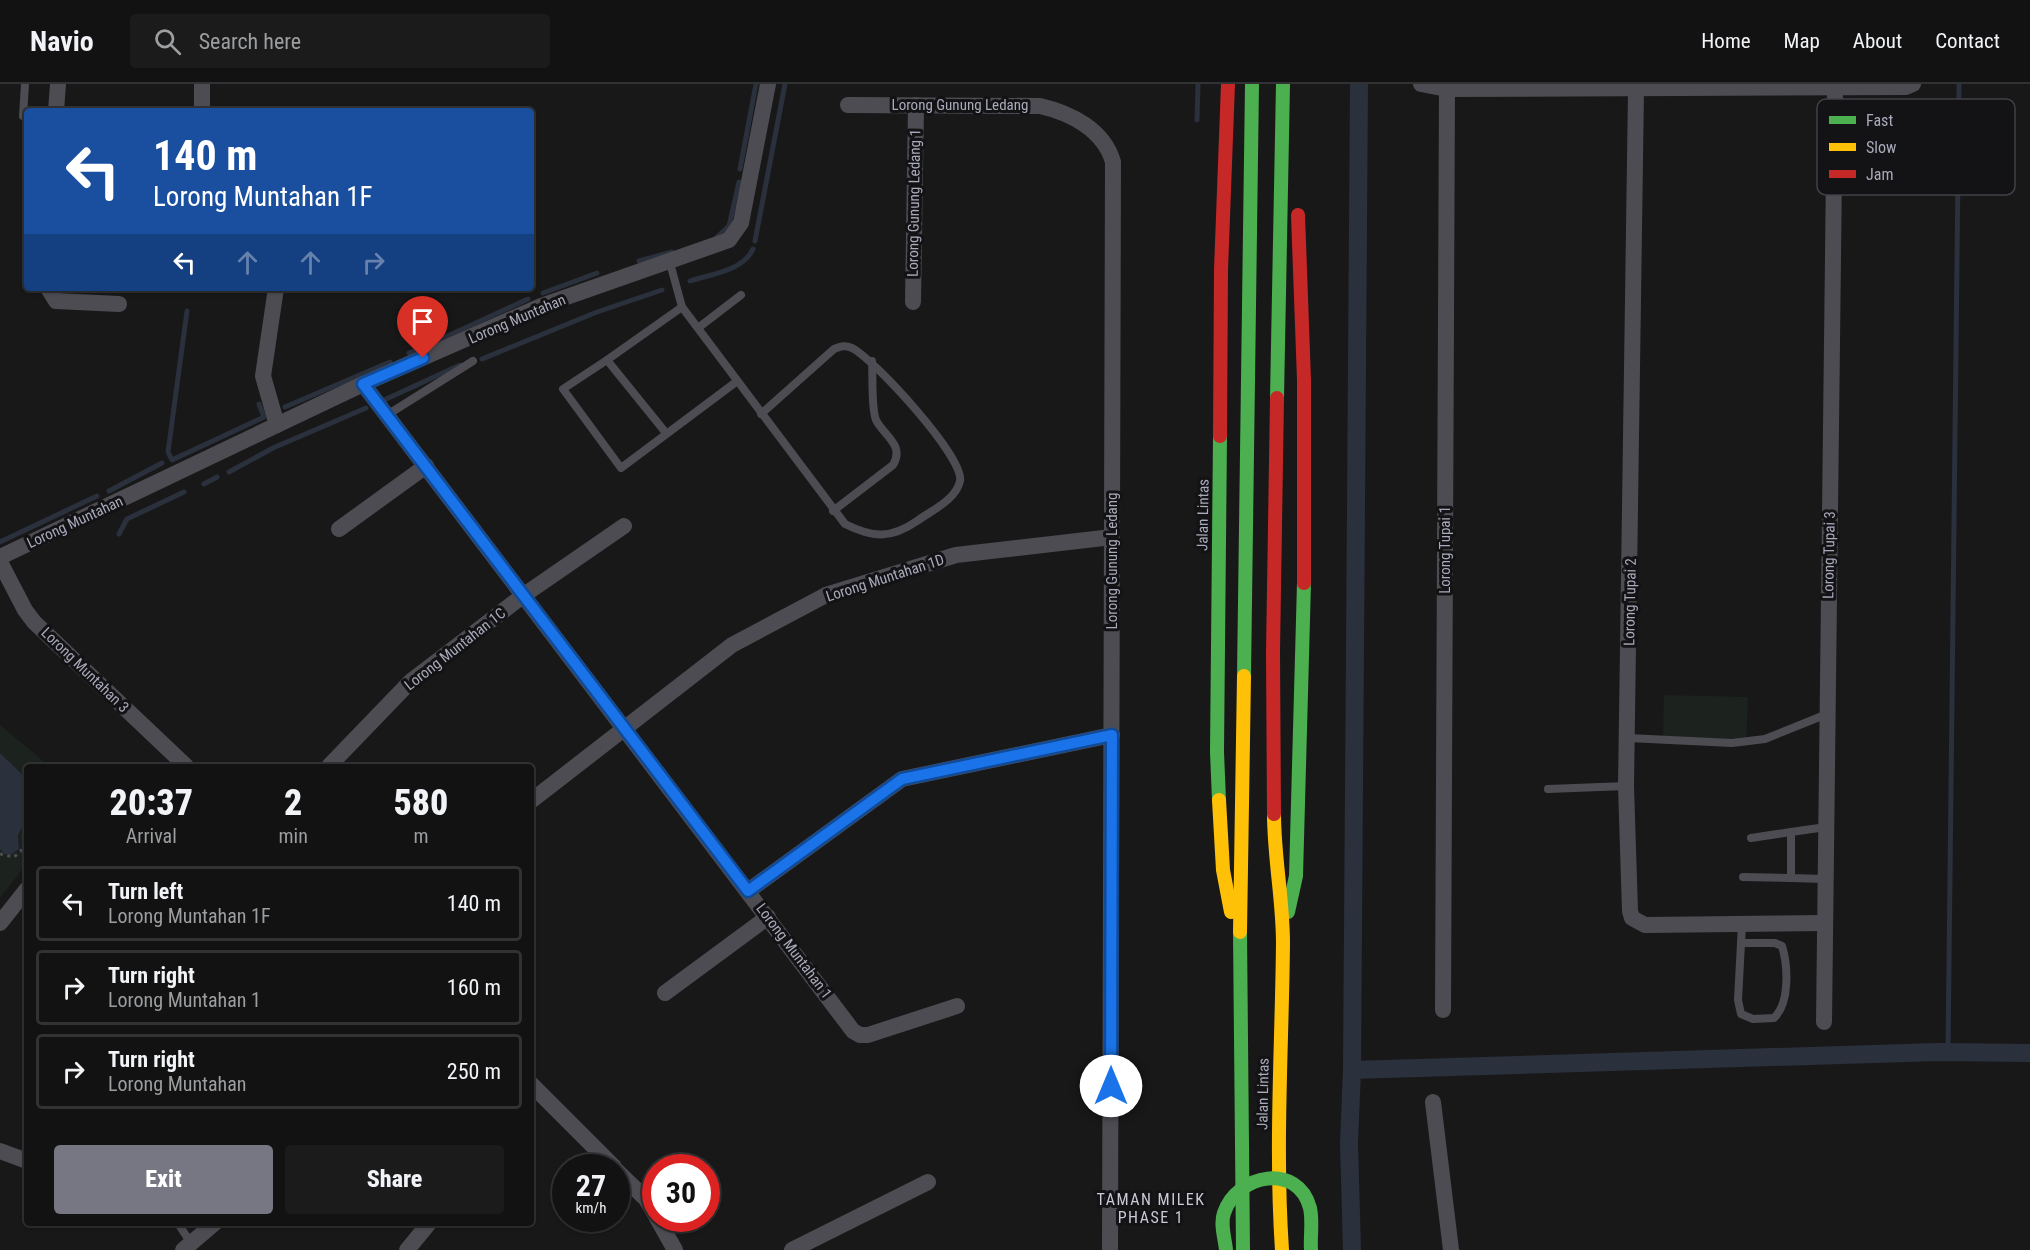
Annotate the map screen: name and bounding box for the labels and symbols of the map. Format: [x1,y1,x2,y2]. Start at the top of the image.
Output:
street label: Lorong Gunung Ledang [892,96,1028,114]
legend [1817,99,2015,195]
text: Fast [1866,111,1893,130]
street label: Lorong Gunung Ledang 1 [904,129,924,277]
text: Slow [1866,138,1896,157]
text: Jam [1866,165,1893,184]
street label: Lorong Muntahan [466,290,568,348]
pin [397,296,448,358]
street label: Jalan Lintas [1193,479,1213,551]
street label: Lorong Muntahan [24,492,126,552]
street label: Lorong Gunung Ledang [1103,493,1121,629]
street label: Lorong Tupai 1 [1436,506,1454,594]
street label: Lorong Tupai 3 [1819,511,1839,599]
street label: Lorong Muntahan 1D [824,550,946,606]
street label: Lorong Tupai 2 [1620,558,1640,646]
street label: Lorong Muntahan 1C [401,604,509,694]
street label: Lorong Muntahan 3 [37,624,133,716]
street label: Lorong Muntahan 1 [752,900,836,1002]
position arrow [1079,1054,1143,1118]
street label: Jalan Lintas [1253,1058,1273,1130]
speed limit sign: 30 [642,1154,720,1232]
district label: TAMAN MILEK PHASE 1 [1097,1190,1205,1227]

